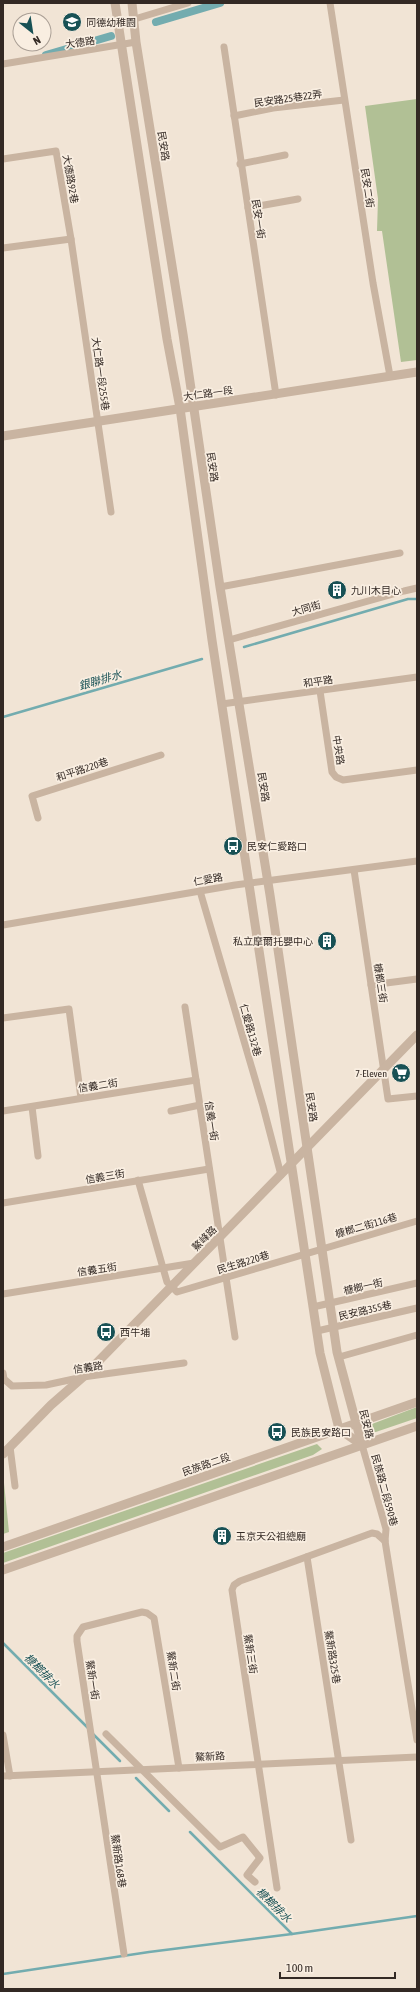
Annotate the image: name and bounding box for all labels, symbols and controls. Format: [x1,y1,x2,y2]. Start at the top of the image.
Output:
school or university icon: 同德幼稚園 [61,11,83,33]
north arrow [12,12,52,52]
place label: 同德幼稚園 [86,17,136,28]
text: N [31,34,43,47]
street label: 大德路 [64,35,96,50]
street label: 民安路25巷22弄 [253,88,323,109]
street label: 民安路 [156,130,171,162]
street label: 大德路92巷 [61,154,80,204]
street label: 民安二街 [359,167,376,209]
street label: 民安一街 [250,198,267,240]
street label: 大仁路一段255巷 [90,337,111,412]
street label: 大仁路一段 [183,385,234,402]
street label: 民安路 [205,451,220,483]
building icon: 九川木目心 [326,579,348,601]
place label: 九川木目心 [351,585,401,596]
street label: 大同街 [290,599,322,618]
water label: 銀聯排水 [77,668,124,692]
street label: 和平路 [302,674,334,689]
street label: 中央路 [331,734,346,766]
street label: 和平路220巷 [55,756,110,783]
street label: 民安路 [256,771,271,803]
bus stop icon: 民安仁愛路口 [222,835,244,857]
place label: 民安仁愛路口 [247,841,307,852]
street label: 仁愛路 [192,871,224,888]
building icon: 私立摩爾托嬰中心 [316,930,338,952]
place label: 私立摩爾托嬰中心 [233,936,313,947]
street label: 槺榔三街 [372,962,389,1004]
street label: 仁愛路132巷 [238,1003,263,1058]
supermarket icon: 7-Eleven [390,1062,412,1084]
place label: 7-Eleven [355,1068,387,1079]
street label: 信義二街 [77,1077,119,1094]
street label: 民安路 [304,1091,319,1123]
street label: 信義一街 [203,1100,220,1142]
street label: 信義三街 [84,1168,126,1185]
street label: 槺榔二街116巷 [334,1211,398,1240]
street label: 鰲峰路 [190,1224,219,1253]
street label: 民生路220巷 [216,1249,271,1276]
street label: 信義五街 [76,1261,118,1278]
street label: 槺榔一街 [342,1277,384,1296]
street label: 民安路355巷 [338,1299,393,1322]
bus stop icon: 西牛埔 [95,1321,117,1343]
place label: 西牛埔 [120,1327,150,1338]
street label: 信義路 [72,1360,104,1375]
street label: 民安路 [358,1408,375,1440]
bus stop icon: 民族民安路口 [266,1421,288,1443]
place label: 民族民安路口 [291,1427,351,1438]
street label: 民族路二段 [181,1451,232,1478]
street label: 民族路二段590巷 [370,1453,399,1527]
building icon: 玉京天公祖總廟 [211,1525,233,1547]
place label: 玉京天公祖總廟 [236,1531,306,1542]
street label: 鰲新路325巷 [323,1629,342,1685]
street label: 鰲新三街 [242,1633,259,1675]
street label: 鰲新二街 [165,1650,182,1692]
water label: 槺榔排水 [22,1651,63,1692]
street label: 鰲新一街 [84,1659,101,1701]
street label: 鰲新路 [195,1750,225,1763]
street label: 鰲新路168巷 [109,1834,128,1889]
water label: 槺榔排水 [254,1885,295,1926]
scale bar [280,1954,395,1980]
text: 100 m [286,1961,313,1975]

